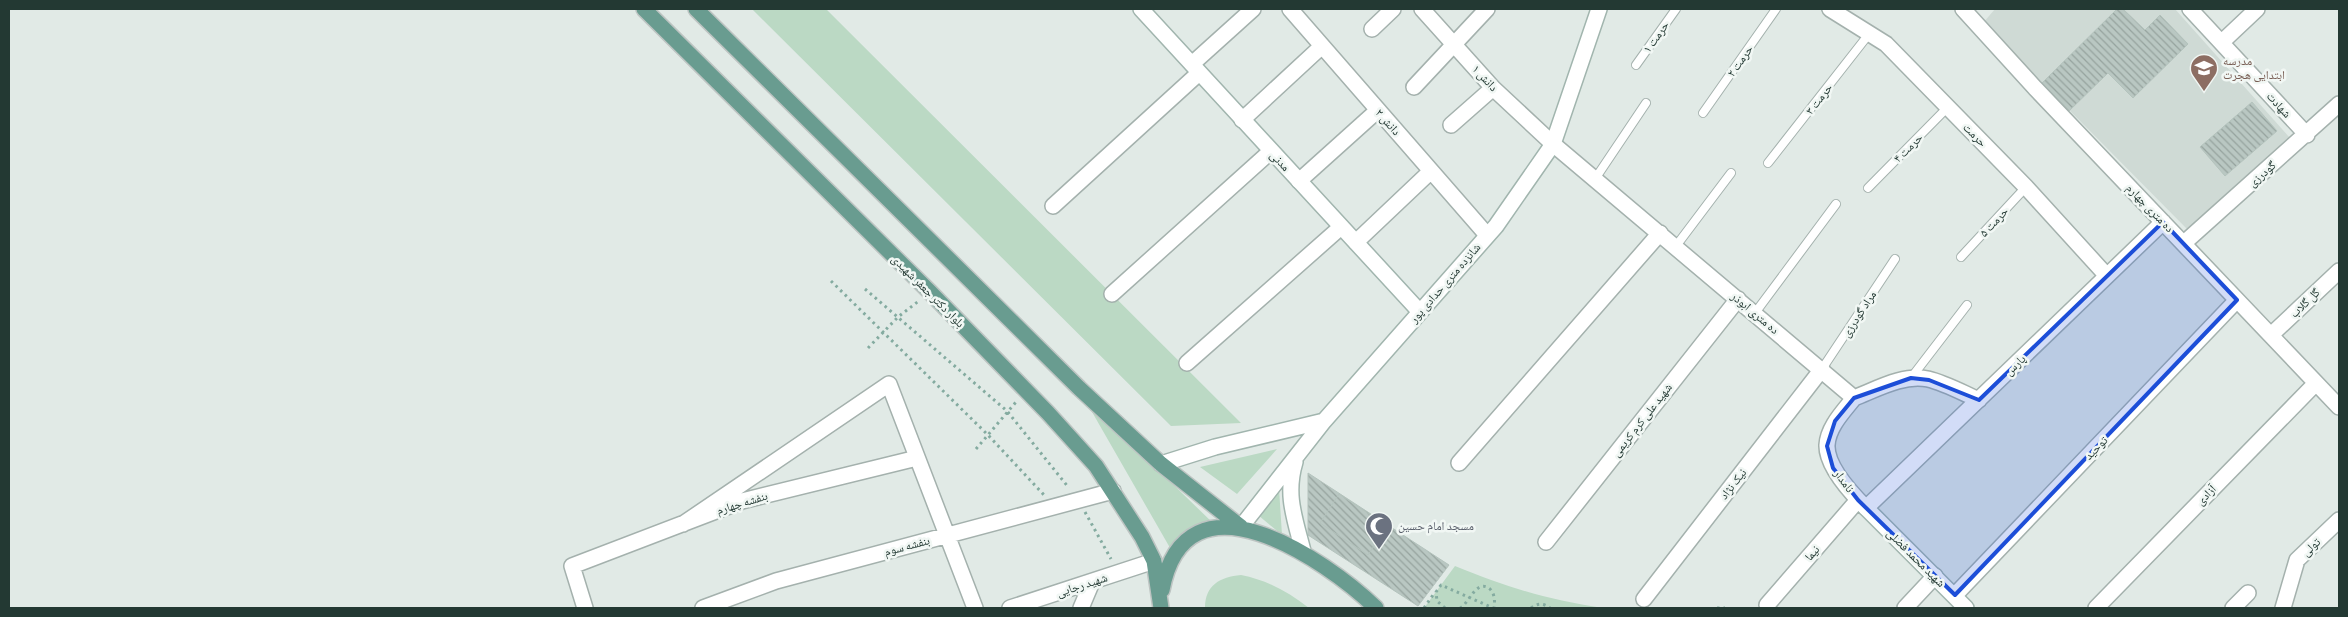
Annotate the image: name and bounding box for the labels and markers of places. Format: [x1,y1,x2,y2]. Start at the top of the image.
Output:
school or university icon: مدرسه ابتدایی هجرت [2189,53,2219,92]
place label: مدرسه ابتدایی هجرت [2223,53,2285,82]
mosque icon: مسجد امام حسین [1364,511,1394,550]
place label: مسجد امام حسین [1398,518,1474,534]

